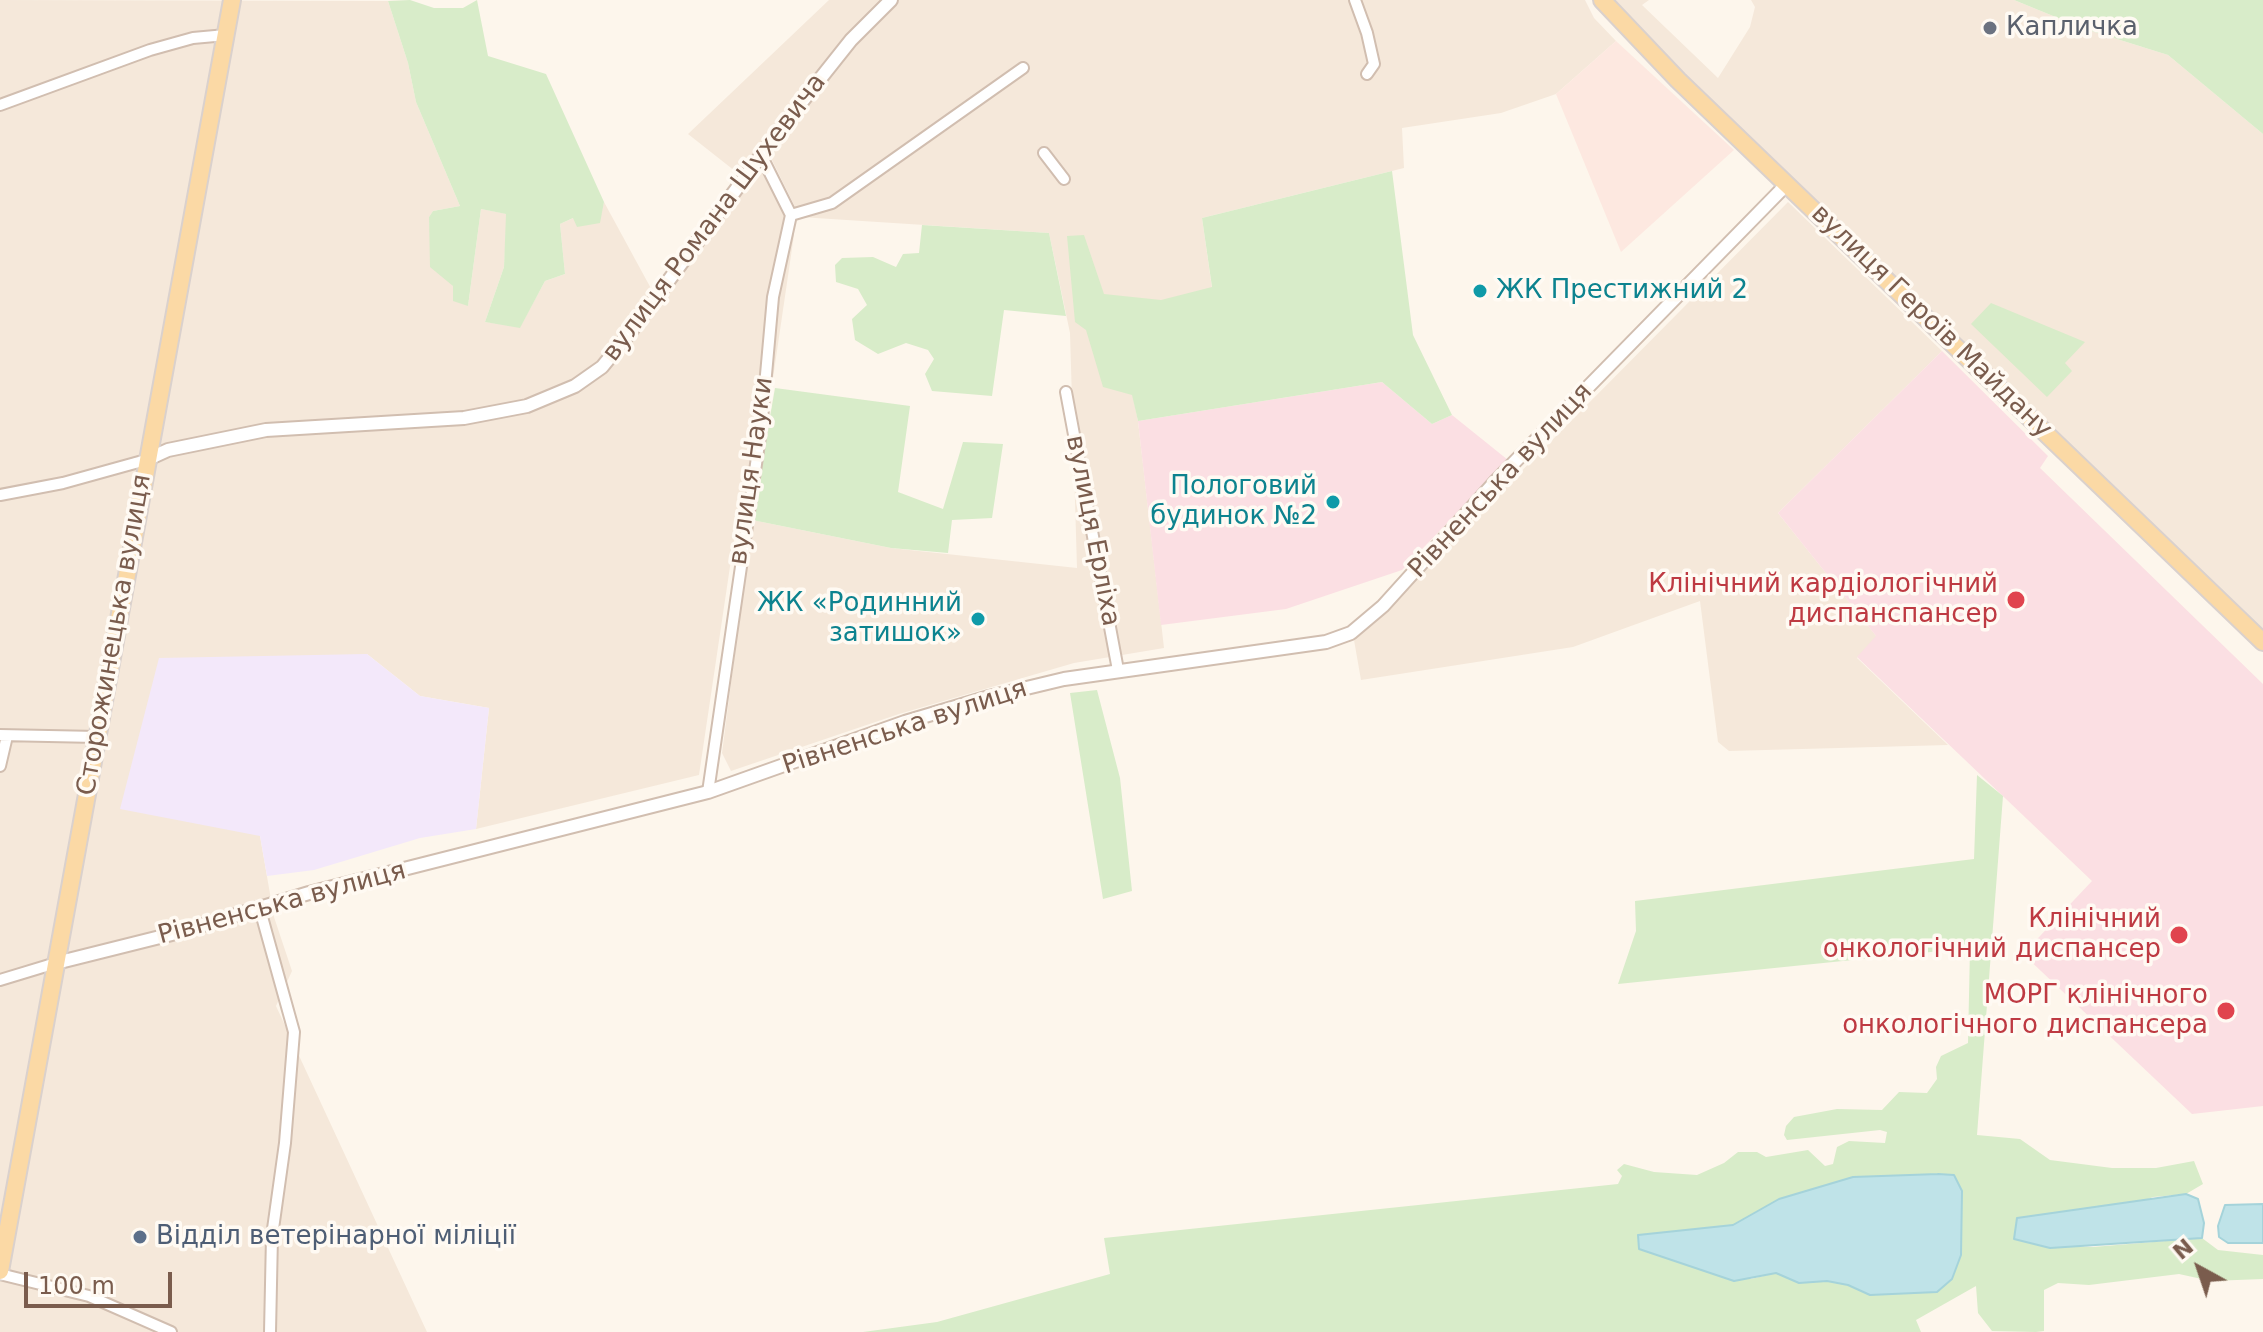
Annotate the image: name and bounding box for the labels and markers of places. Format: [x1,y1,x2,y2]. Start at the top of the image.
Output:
place label: Капличка [2006,12,2138,44]
marker: Капличка [1981,19,1999,37]
place label: ЖК Престижний 2 [1496,275,1748,307]
marker: ЖК Престижний 2 [1471,282,1489,300]
place label: Пологовий будинок №2 [1150,471,1317,532]
marker: Пологовий будинок №2 [1324,493,1342,511]
place label: Клінічний кардіологічний диспанспансер [1648,569,1998,630]
place label: ЖК «Родинний затишок» [757,588,962,650]
marker: Клінічний кардіологічний диспанспансер [2005,589,2027,611]
marker: ЖК «Родинний затишок» [969,610,987,628]
place label: Клінічний онкологічний диспансер [1823,904,2161,966]
marker: Клінічний онкологічний диспансер [2168,924,2190,946]
place label: МОРГ клінічного онкологічного диспансера [1842,980,2208,1042]
marker: МОРГ клінічного онкологічного диспансера [2215,1000,2237,1022]
place label: Відділ ветерінарної міліції [156,1221,516,1253]
marker: Відділ ветерінарної міліції [131,1228,149,1246]

